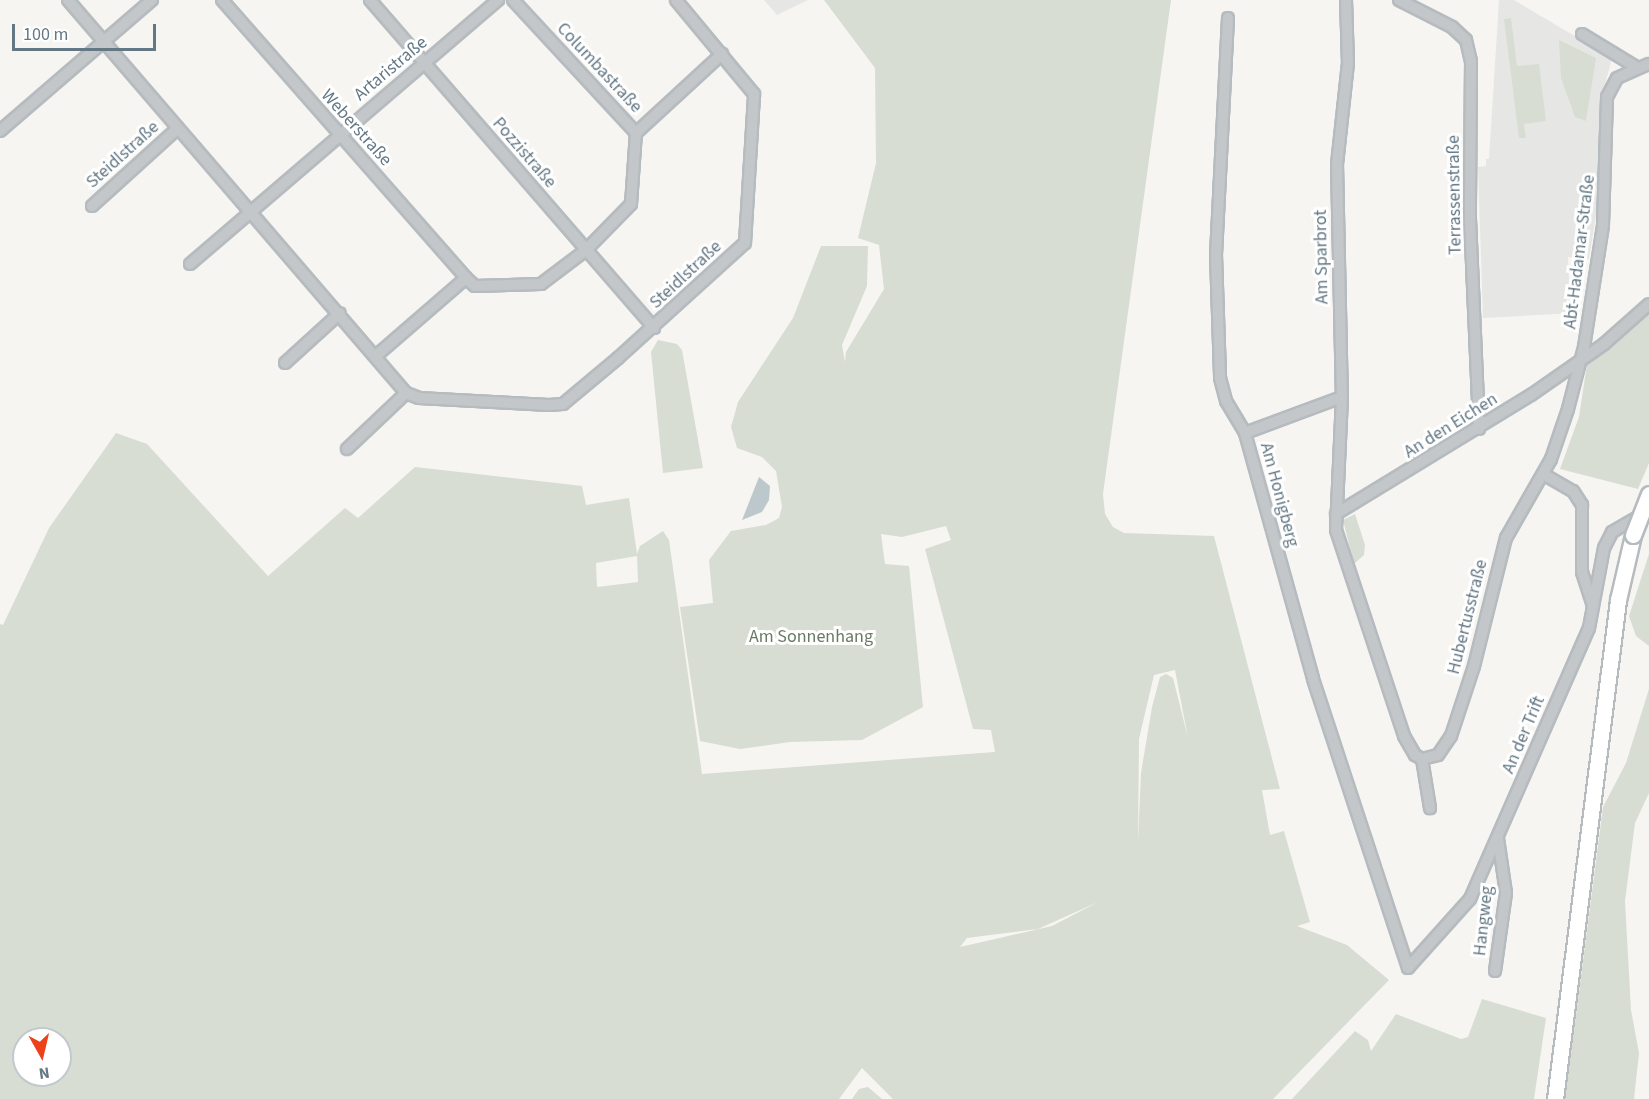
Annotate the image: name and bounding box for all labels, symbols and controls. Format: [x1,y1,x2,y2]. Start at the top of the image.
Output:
scale bar [15,12,159,50]
street label: Columbastraße [552,18,646,118]
text: 100 m [23,22,68,47]
street label: Artaristraße [350,32,432,106]
street label: Weberstraße [316,85,396,171]
street label: Pozzistraße [487,113,561,193]
street label: Steidlstraße [82,117,164,193]
street label: Terrassenstraße [1443,135,1467,255]
street label: Abt-Hadamar-Straße [1560,174,1600,330]
street label: Am Sparbrot [1310,210,1334,304]
street label: Steidlstraße [646,236,726,314]
street label: An den Eichen [1400,389,1502,463]
street label: Am Honigberg [1255,440,1303,550]
street label: Hubertusstraße [1443,557,1493,677]
park label: Am Sonnenhang [749,626,873,648]
street label: An der Trift [1498,693,1550,777]
street label: Hangweg [1470,885,1498,957]
north arrow [12,1027,72,1087]
text: N [37,1061,51,1084]

